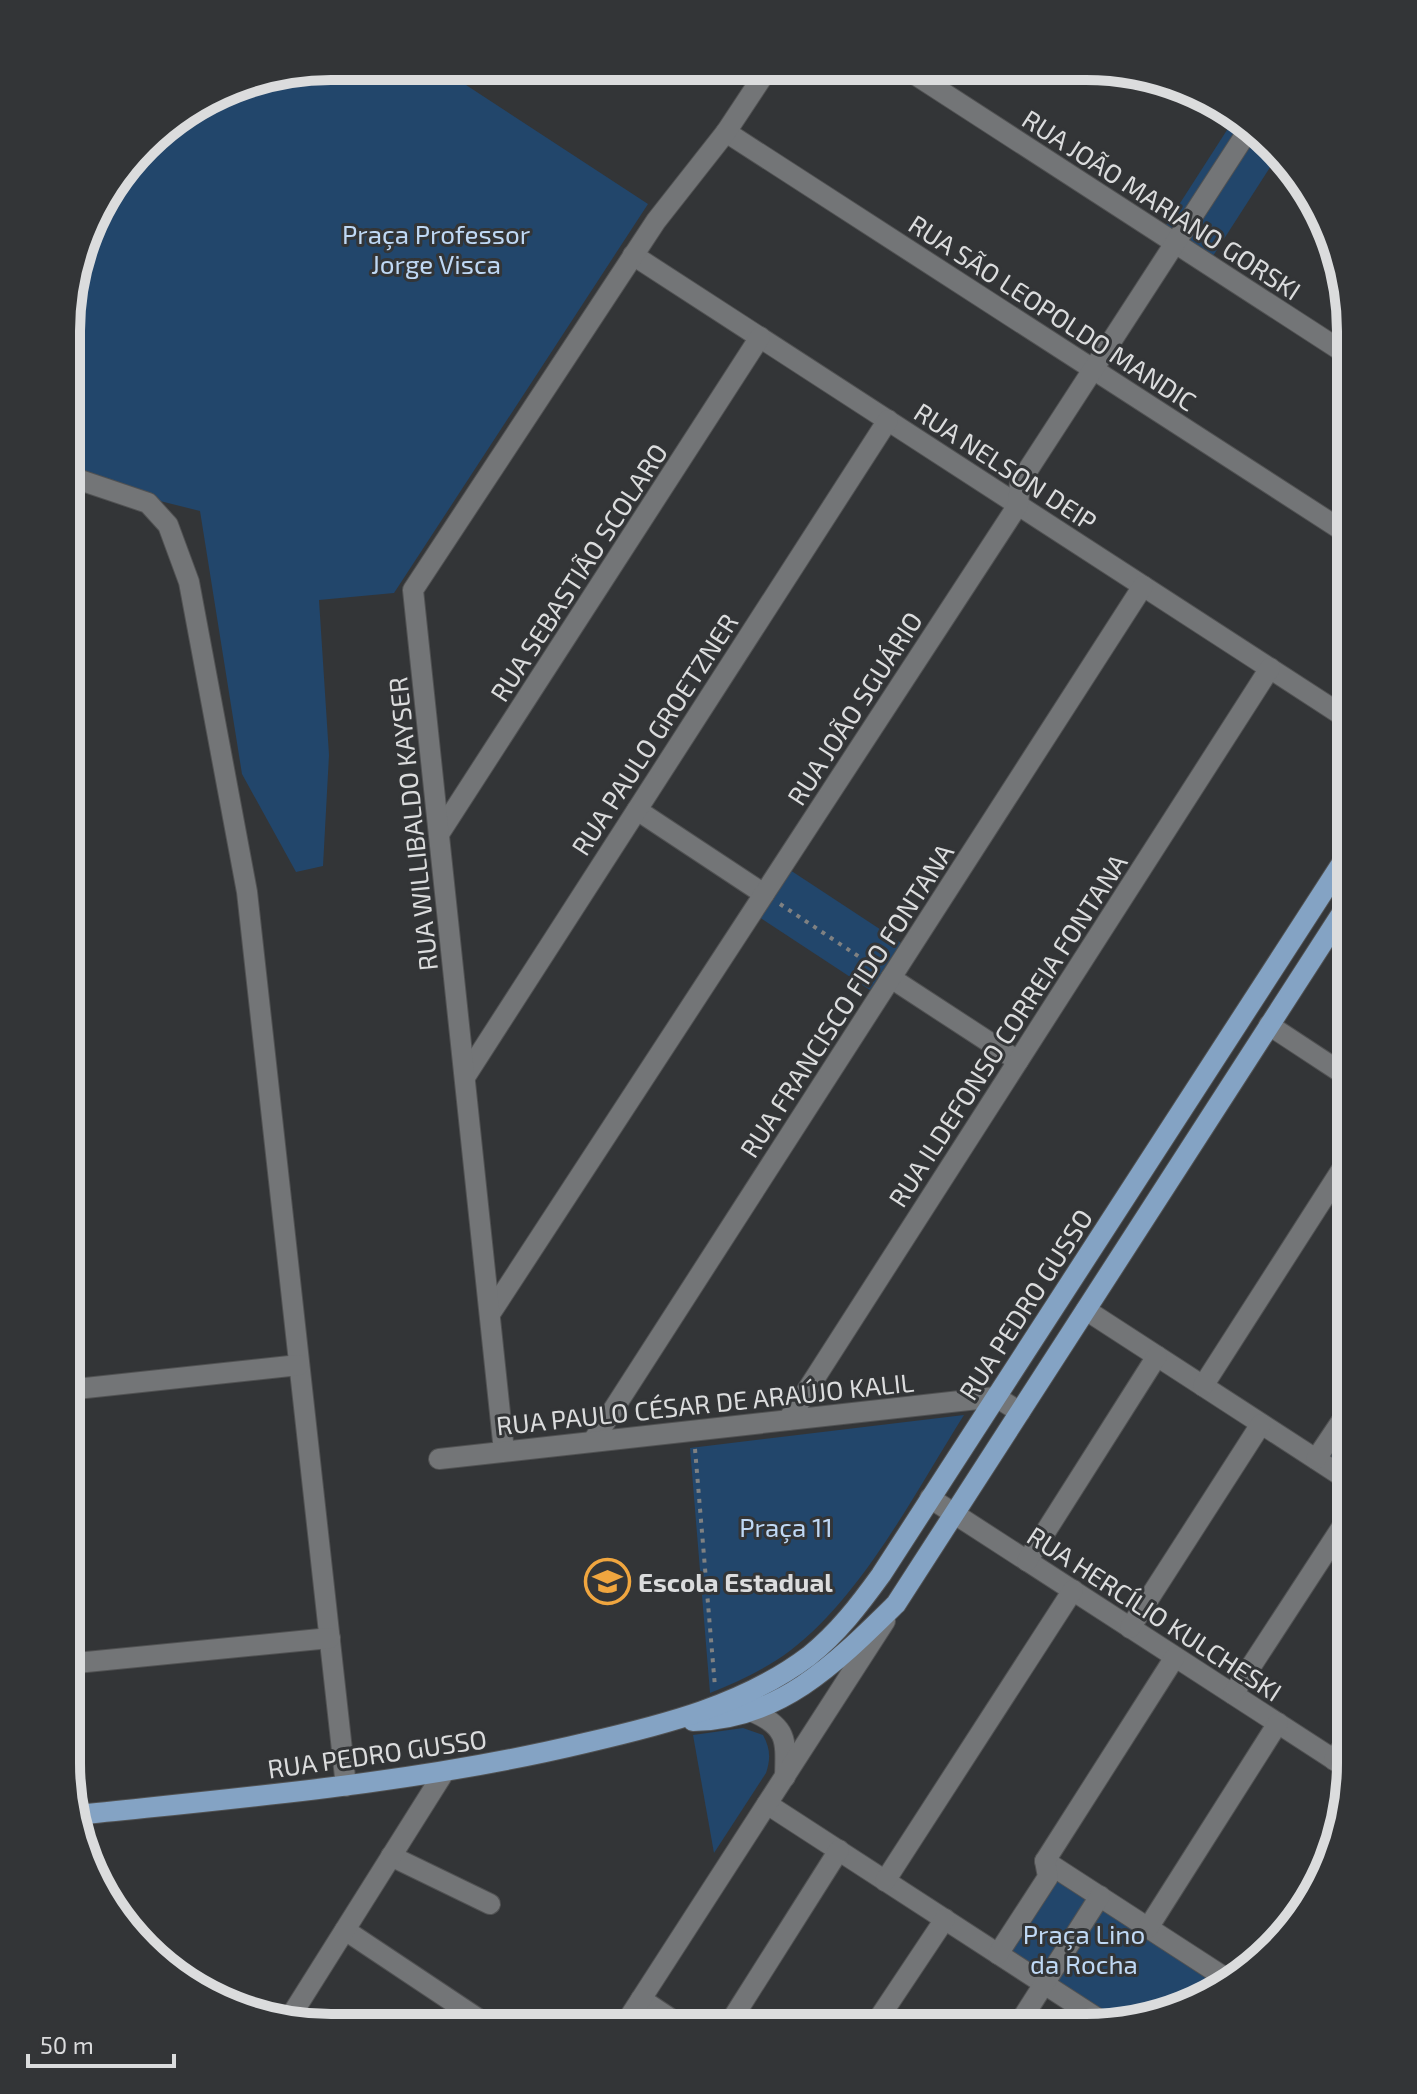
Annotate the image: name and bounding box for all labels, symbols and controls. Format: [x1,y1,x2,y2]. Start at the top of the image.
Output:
street label: RUA JOÃO MARIANO GORSKI [1017,102,1307,306]
street label: RUA SÃO LEOPOLDO MANDIC [904,207,1202,417]
park label: Praça Professor Jorge Visca [342,218,530,279]
street label: RUA NELSON DEIP [909,396,1103,536]
street label: RUA SEBASTIÃO SCOLARO [483,437,673,707]
street label: RUA JOÃO SGUÁRIO [780,606,928,810]
street label: RUA PAULO GROETZNER [564,607,744,861]
street label: RUA WILLIBALDO KAYSER [381,675,443,973]
street label: RUA FRANCISCO FIDO FONTANA [733,837,959,1163]
street label: RUA ILDEFONSO CORREIA FONTANA [881,848,1133,1212]
street label: RUA PEDRO GUSSO [952,1203,1098,1405]
street label: RUA PAULO CÉSAR DE ARAÚJO KALIL [495,1366,915,1440]
park label: Praça 11 [739,1511,833,1544]
street label: RUA HERCÍLIO KULCHESKI [1022,1519,1288,1707]
school or university icon: Escola Estadual [583,1557,631,1605]
place label: Escola Estadual [638,1566,833,1597]
street label: RUA PEDRO GUSSO [265,1722,489,1784]
park label: Praça Lino da Rocha [1023,1918,1145,1979]
scale bar [28,2018,174,2068]
text: 50 m [40,2030,94,2059]

